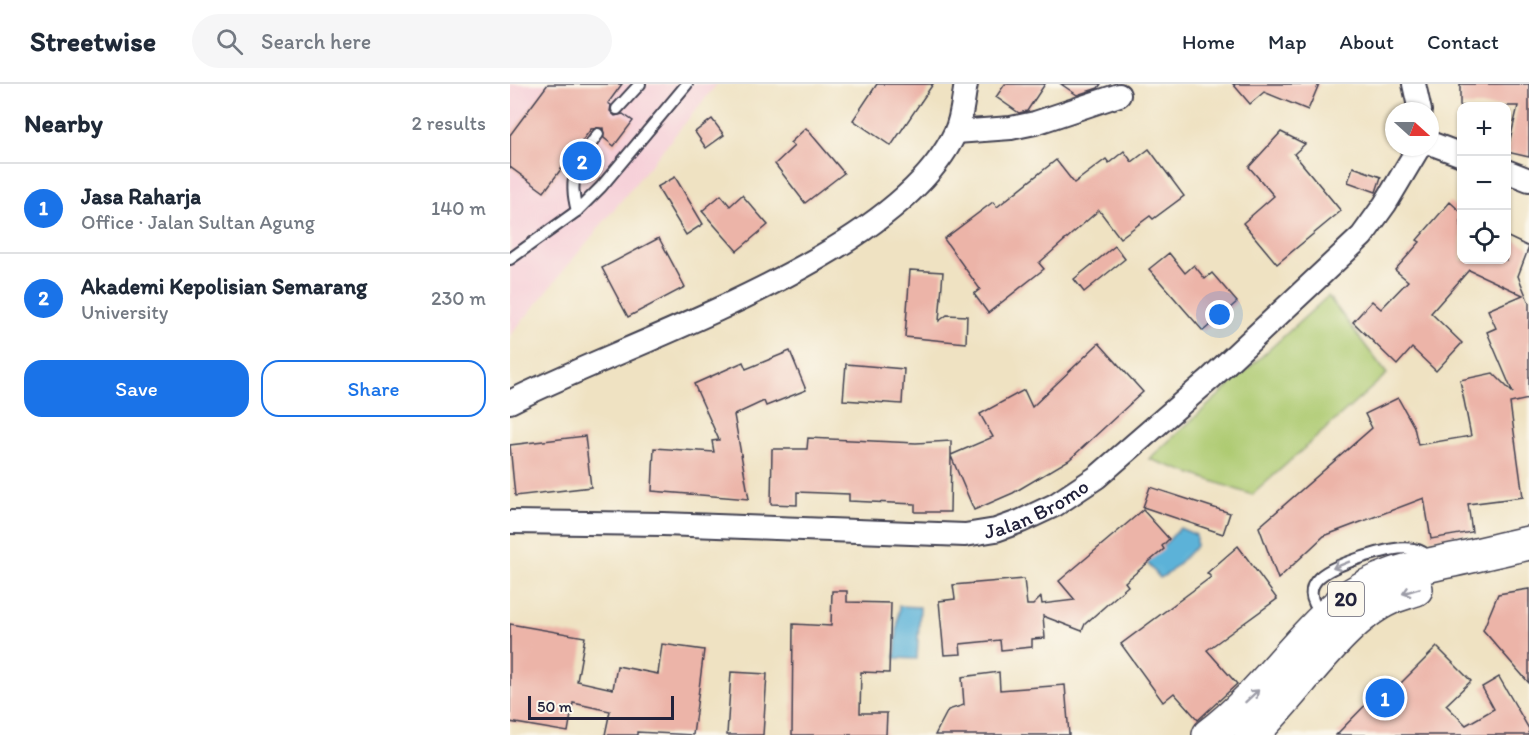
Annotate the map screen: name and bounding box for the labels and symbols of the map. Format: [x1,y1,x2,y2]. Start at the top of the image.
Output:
north arrow [1385,102,1439,156]
pin: 2 [562,138,602,184]
your location [1205,300,1234,329]
street label: Jalan Bromo [983,473,1093,544]
one-way arrow [1332,561,1350,572]
road number: 20 [1328,582,1364,616]
one-way arrow [1402,586,1421,597]
pin: 1 [1366,676,1404,720]
one-way arrow [1245,688,1260,703]
scale bar [528,693,674,720]

